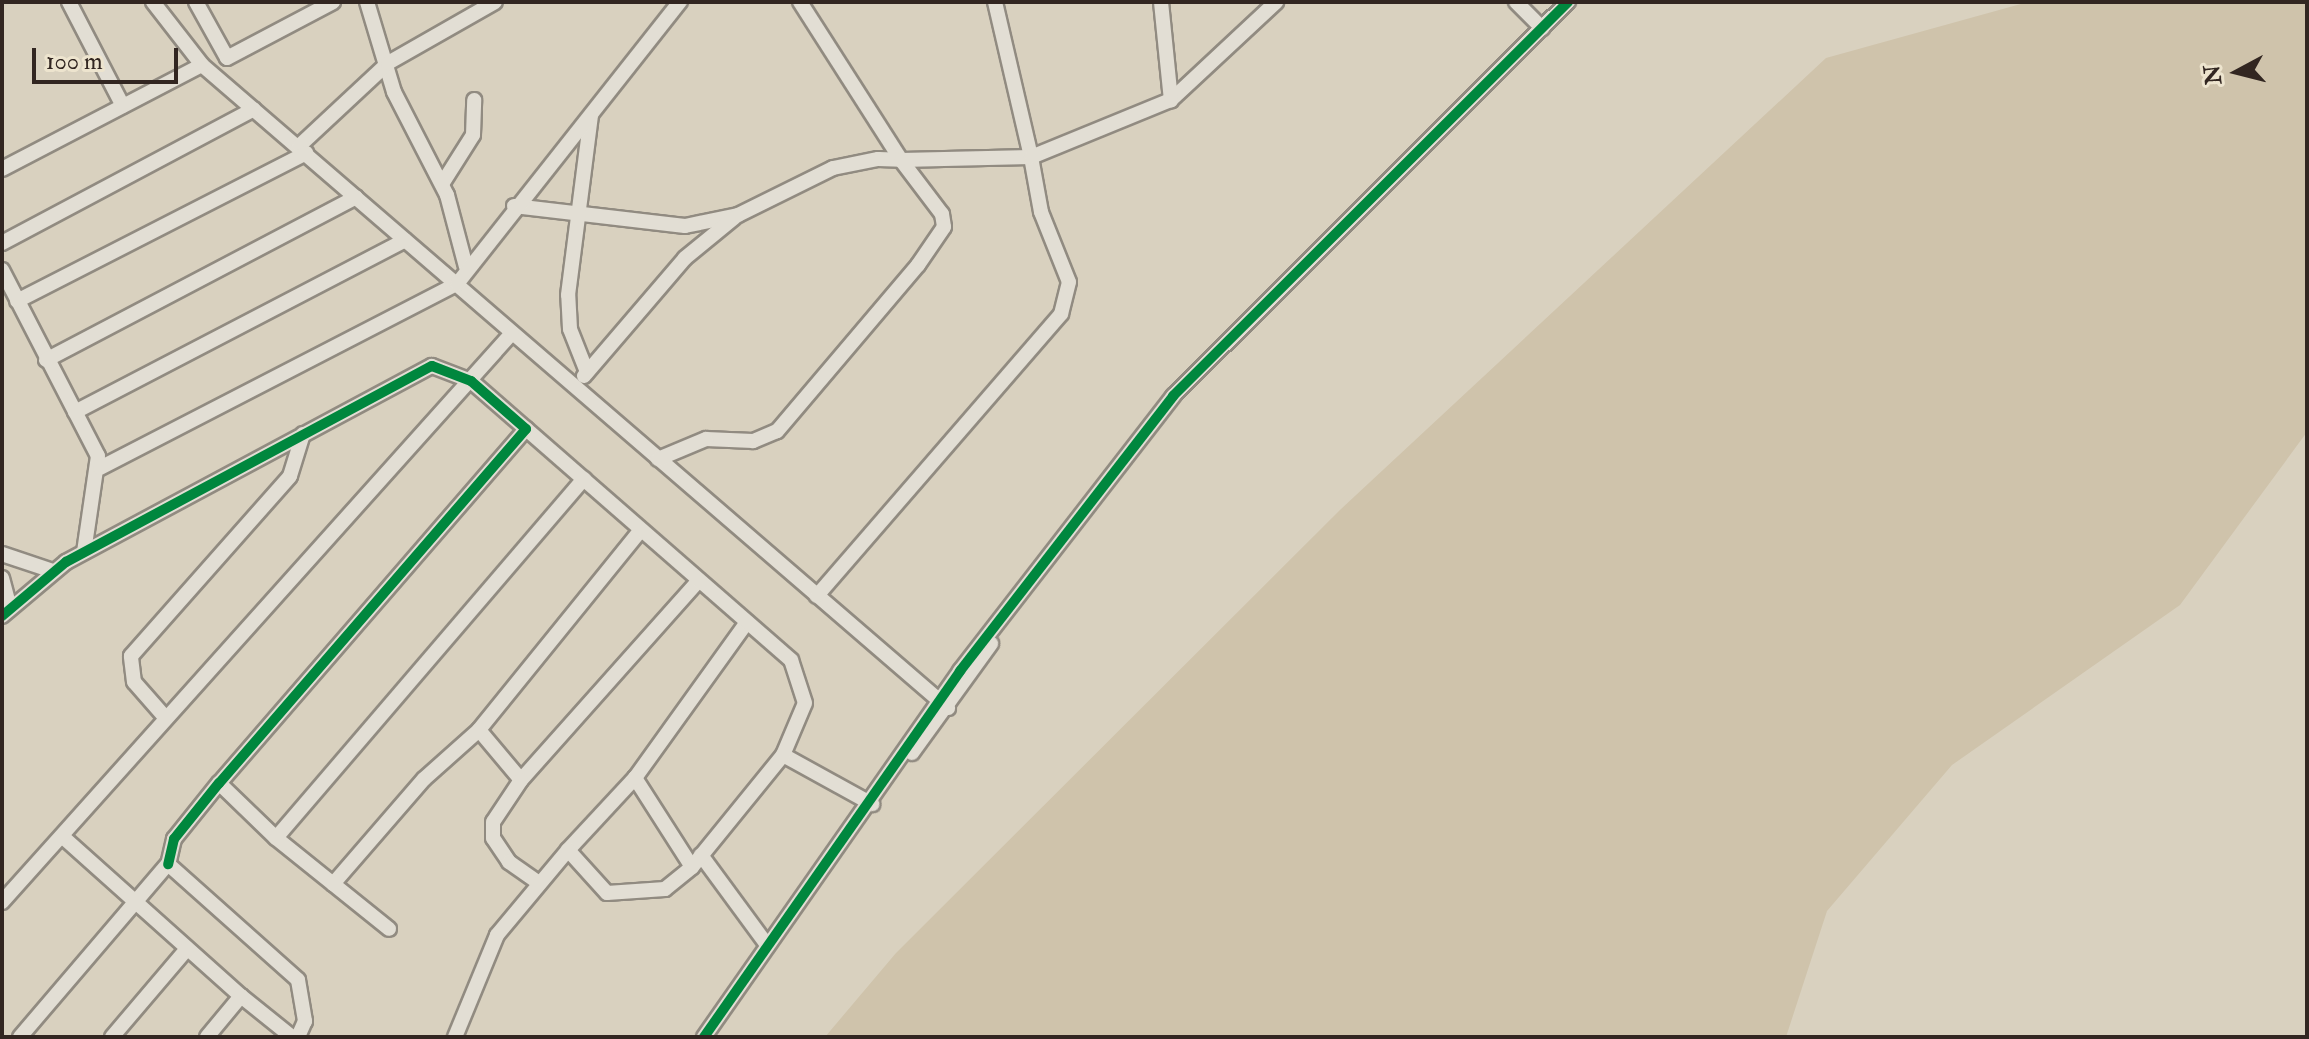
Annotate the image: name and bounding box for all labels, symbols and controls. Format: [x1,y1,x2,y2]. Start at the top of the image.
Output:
scale bar [36,32,182,82]
north arrow [2197,32,2277,112]
text: 100 m [46,46,103,77]
text: N [2198,63,2228,86]

